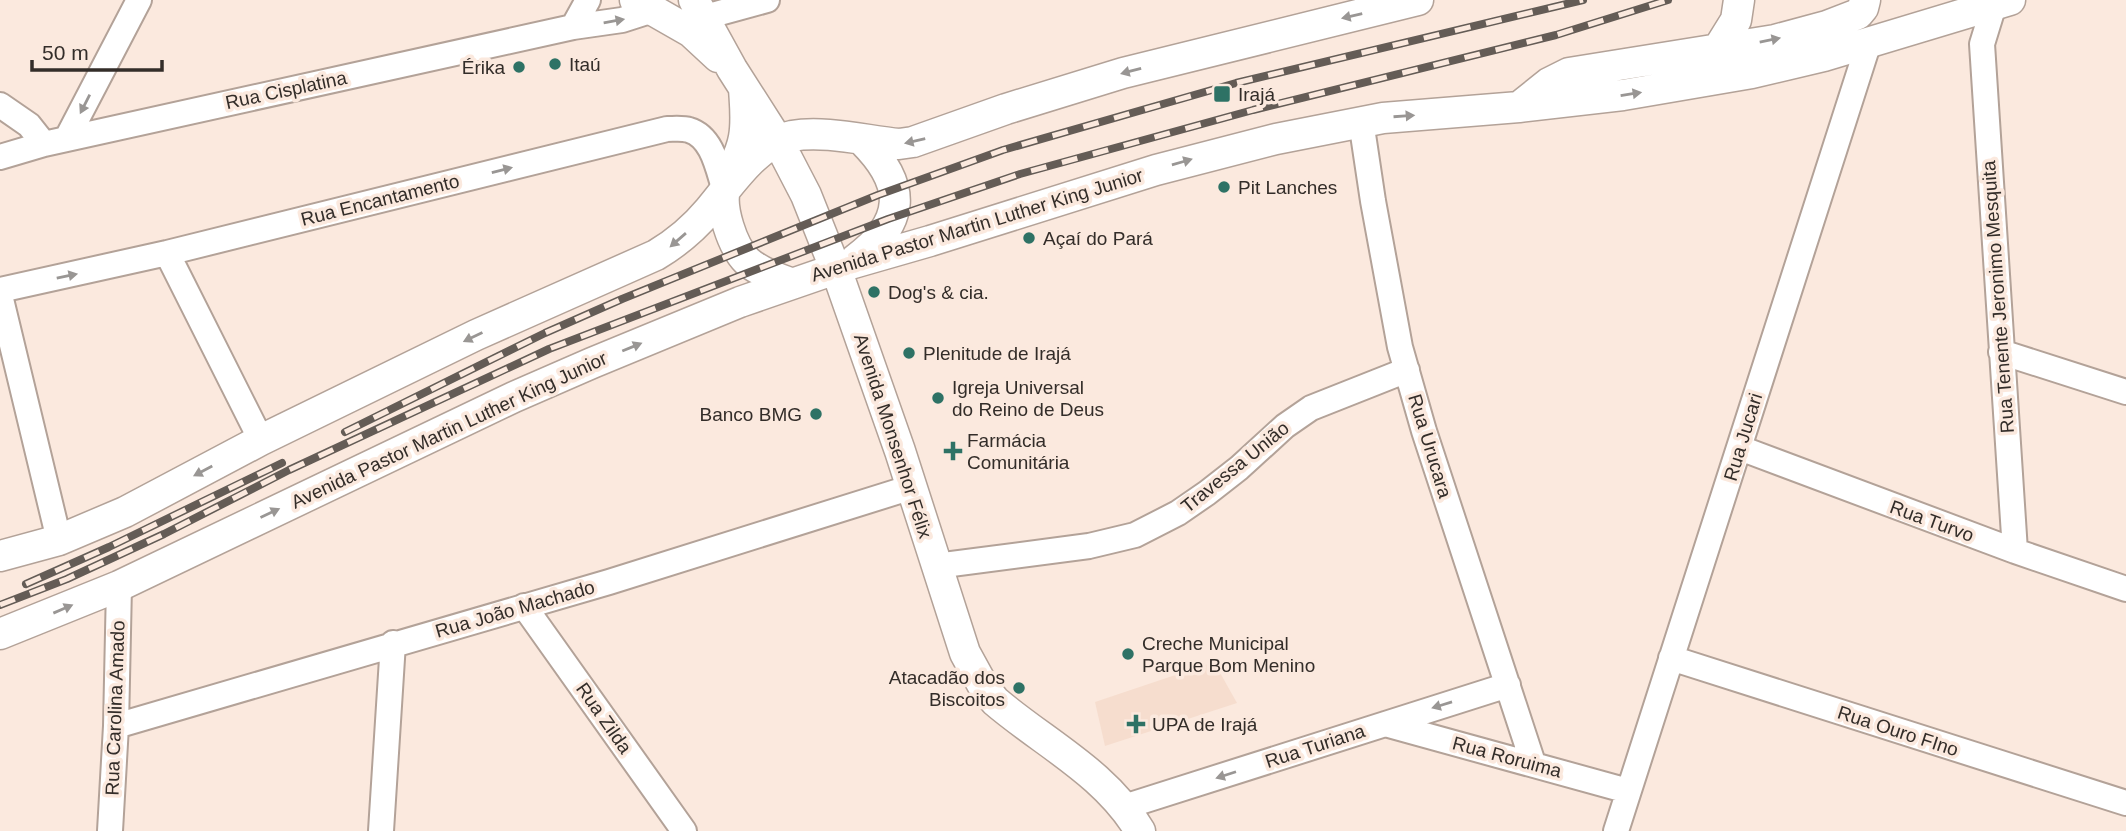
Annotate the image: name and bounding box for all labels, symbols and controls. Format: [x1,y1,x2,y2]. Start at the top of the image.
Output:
one-way arrow [1341,11,1363,22]
one-way arrow [603,15,625,26]
scale bar [32,28,161,72]
one-way arrow [1759,35,1781,46]
text: 50 m [42,41,89,64]
place label: Itaú [569,54,601,75]
marker: Itaú [547,56,563,72]
place label: Érika [462,57,505,78]
marker: Érika [511,59,527,75]
one-way arrow [1120,66,1141,76]
street label: Rua Cisplatina [223,67,349,113]
marker: Irajá [1212,84,1232,104]
place label: Irajá [1238,84,1275,105]
one-way arrow [1620,88,1642,99]
one-way arrow [80,94,91,114]
one-way arrow [1393,110,1415,121]
one-way arrow [904,135,926,146]
one-way arrow [1172,157,1193,167]
street label: Rua Tenente Jeronimo Mesquita [1978,160,2018,434]
one-way arrow [491,164,513,175]
street label: Avenida Pastor Martin Luther King Junior [808,164,1146,286]
street label: Rua Encantamento [299,170,461,230]
place label: Pit Lanches [1238,177,1337,198]
marker: Pit Lanches [1216,179,1232,195]
place label: Açaí do Pará [1043,228,1153,249]
marker: Açaí do Pará [1021,230,1037,246]
one-way arrow [669,232,687,248]
one-way arrow [56,270,78,281]
place label: Dog's & cia. [888,282,989,303]
marker: Dog's & cia. [866,284,882,300]
one-way arrow [463,331,483,342]
street label: Avenida Monsenhor Félix [850,331,936,542]
one-way arrow [622,341,643,352]
place label: Plenitude de Irajá [923,343,1071,364]
marker: Plenitude de Irajá [901,345,917,361]
street label: Avenida Pastor Martin Luther King Junior [288,347,611,513]
place label: Igreja Universal do Reino de Deus [952,377,1104,420]
marker: Igreja Universal do Reino de Deus [930,390,946,406]
street label: Rua Urucara [1404,391,1456,501]
street label: Rua Jucari [1720,391,1766,483]
place label: Banco BMG [700,404,802,425]
marker: Banco BMG [808,406,824,422]
street label: Travessa União [1177,417,1293,517]
place label: Farmácia Comunitária [967,430,1070,473]
marker: Farmácia Comunitária [945,443,961,459]
one-way arrow [193,465,213,476]
street label: Rua Turvo [1887,496,1977,546]
one-way arrow [260,507,280,519]
street label: Rua João Machado [433,576,597,642]
one-way arrow [53,603,74,614]
street label: Rua Carolina Amado [101,620,129,796]
place label: Creche Municipal Parque Bom Menino [1142,633,1315,676]
marker: Creche Municipal Parque Bom Menino [1120,646,1136,662]
place label: Atacadão dos Biscoitos [889,667,1005,710]
street label: Rua Zilda [572,679,636,758]
marker: Atacadão dos Biscoitos [1011,680,1027,696]
one-way arrow [1432,701,1453,711]
street label: Rua Ouro FIno [1835,702,1961,760]
marker: UPA de Irajá [1126,714,1146,734]
place label: UPA de Irajá [1152,714,1258,735]
street label: Rua Turiana [1263,720,1368,772]
street label: Rua Roruima [1450,732,1564,782]
one-way arrow [1215,770,1236,780]

